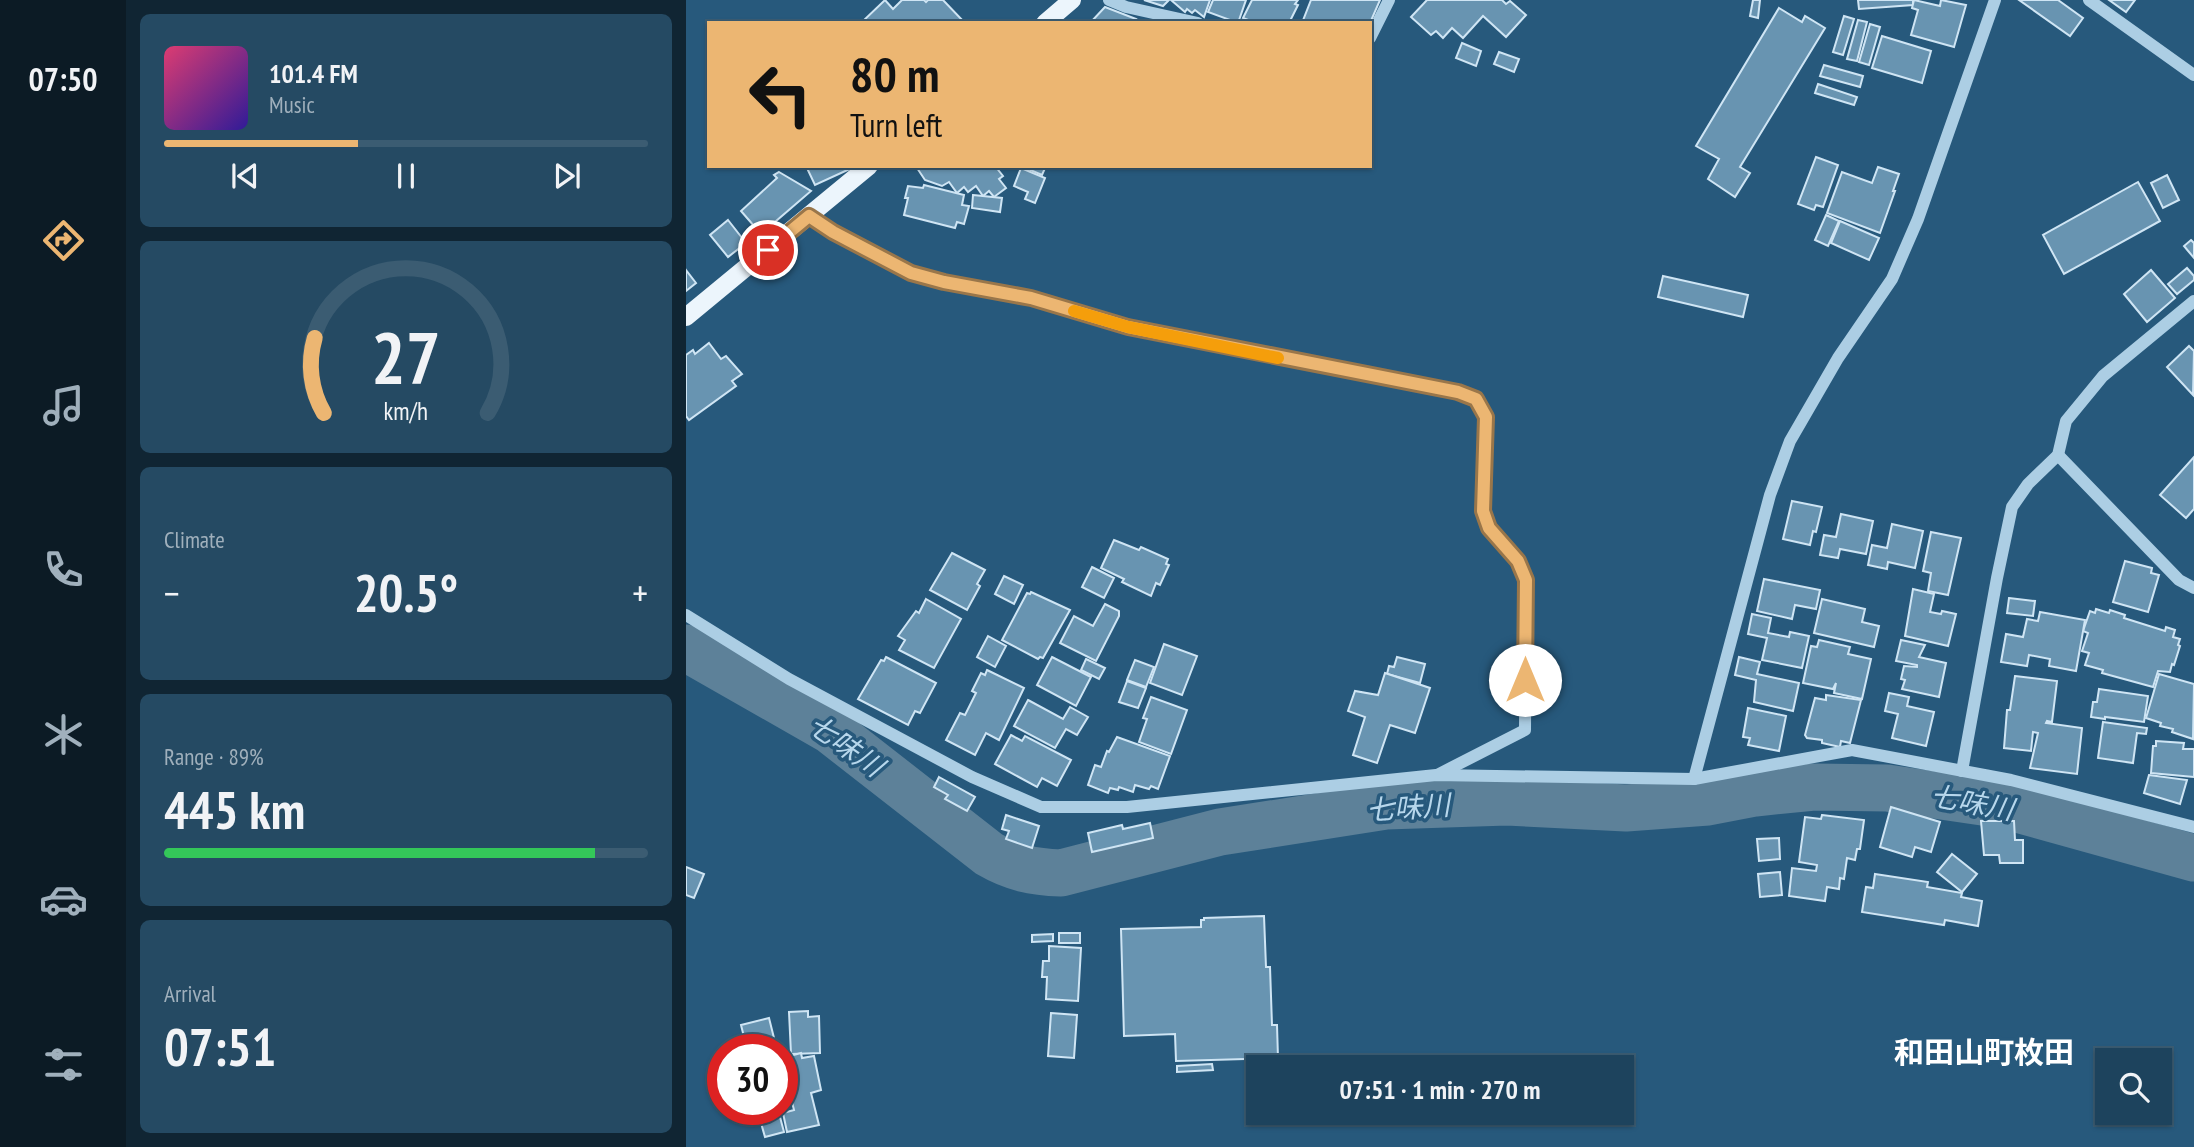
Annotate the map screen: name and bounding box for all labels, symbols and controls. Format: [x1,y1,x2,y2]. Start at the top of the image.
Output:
text: 80 m [850,42,939,106]
icon: left [735,49,826,140]
text: 101.4 FM [269,57,358,90]
text: 07:50 [28,58,98,100]
text: Music [269,90,315,119]
text: Turn left [850,104,942,146]
icon: previous [226,157,264,195]
icon: pause [387,157,425,195]
icon: next [548,157,586,195]
icon: directions [39,216,88,265]
pin [738,220,798,280]
icon: arrive [749,231,787,269]
text: 27 [371,309,441,403]
icon: music [39,381,88,430]
text: km/h [384,395,428,427]
text: Climate [164,525,225,554]
icon: phone [39,545,88,594]
text: 20.5° [354,559,458,626]
text: − [164,568,180,617]
text: + [632,568,648,617]
position arrow [1488,643,1562,717]
water label: 七味川 [801,706,893,786]
icon: climate [39,710,88,759]
text: Range · 89% [164,742,264,771]
text: 445 km [164,776,305,843]
water label: 七味川 [1927,776,2020,828]
water label: 七味川 [1365,785,1454,828]
icon: car [39,875,88,924]
text: Arrival [164,979,216,1008]
text: 07:51 [164,1013,276,1080]
district label: 和田山町枚田 [1894,1032,2074,1071]
speed limit sign: 30 [707,1034,798,1125]
icon: filters [39,1040,88,1089]
map controls [2095,1048,2172,1125]
button: search [2095,1048,2172,1125]
text: 07:51 · 1 min · 270 m [1340,1073,1540,1106]

